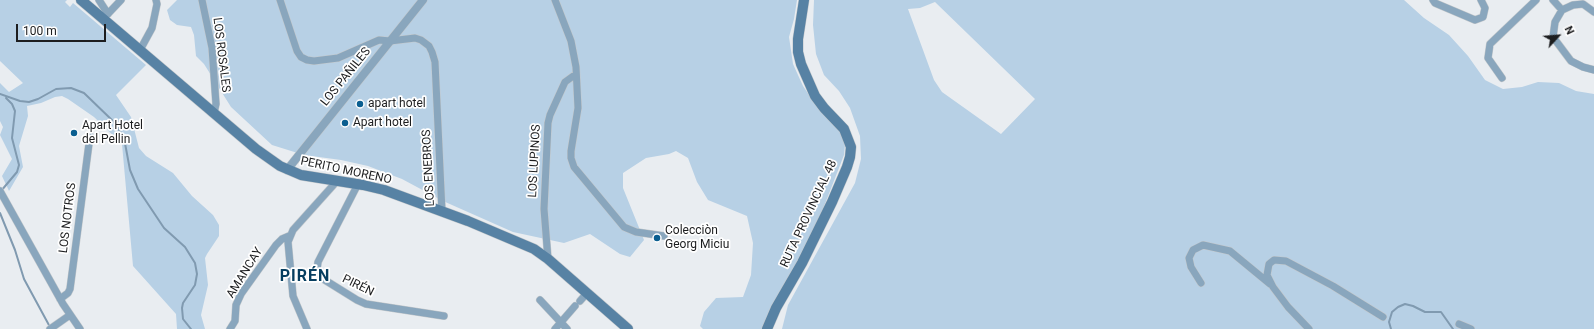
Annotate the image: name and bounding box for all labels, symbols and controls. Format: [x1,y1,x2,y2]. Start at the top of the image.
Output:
scale bar [18,16,108,42]
north arrow [1538,16,1578,56]
street label: LOS ROSALES [209,17,233,93]
text: 100 m [23,24,57,38]
text: N [1562,24,1577,37]
street label: LOS PAÑILES [318,45,374,109]
place label: apart hotel [368,97,426,111]
marker: apart hotel [355,99,365,109]
place label: Apart hotel [353,116,412,130]
marker: Apart hotel [340,118,350,128]
place label: Apart Hotel del Pellin [82,119,143,147]
street label: LOS LUPINOS [526,124,544,198]
marker: Apart Hotel del Pellin [69,128,79,138]
street label: LOS ENEBROS [420,129,438,207]
street label: PERITO MORENO [299,154,393,188]
street label: RUTA PROVINCIAL 48 [778,158,840,270]
street label: LOS NOTROS [57,182,79,254]
place label: Colecciòn Georg Miciu [665,224,729,252]
marker: Colecciòn Georg Miciu [652,233,662,243]
street label: AMANCAY [224,245,266,301]
district label: PIRÉN [280,267,330,287]
street label: PIRÉN [340,272,376,300]

